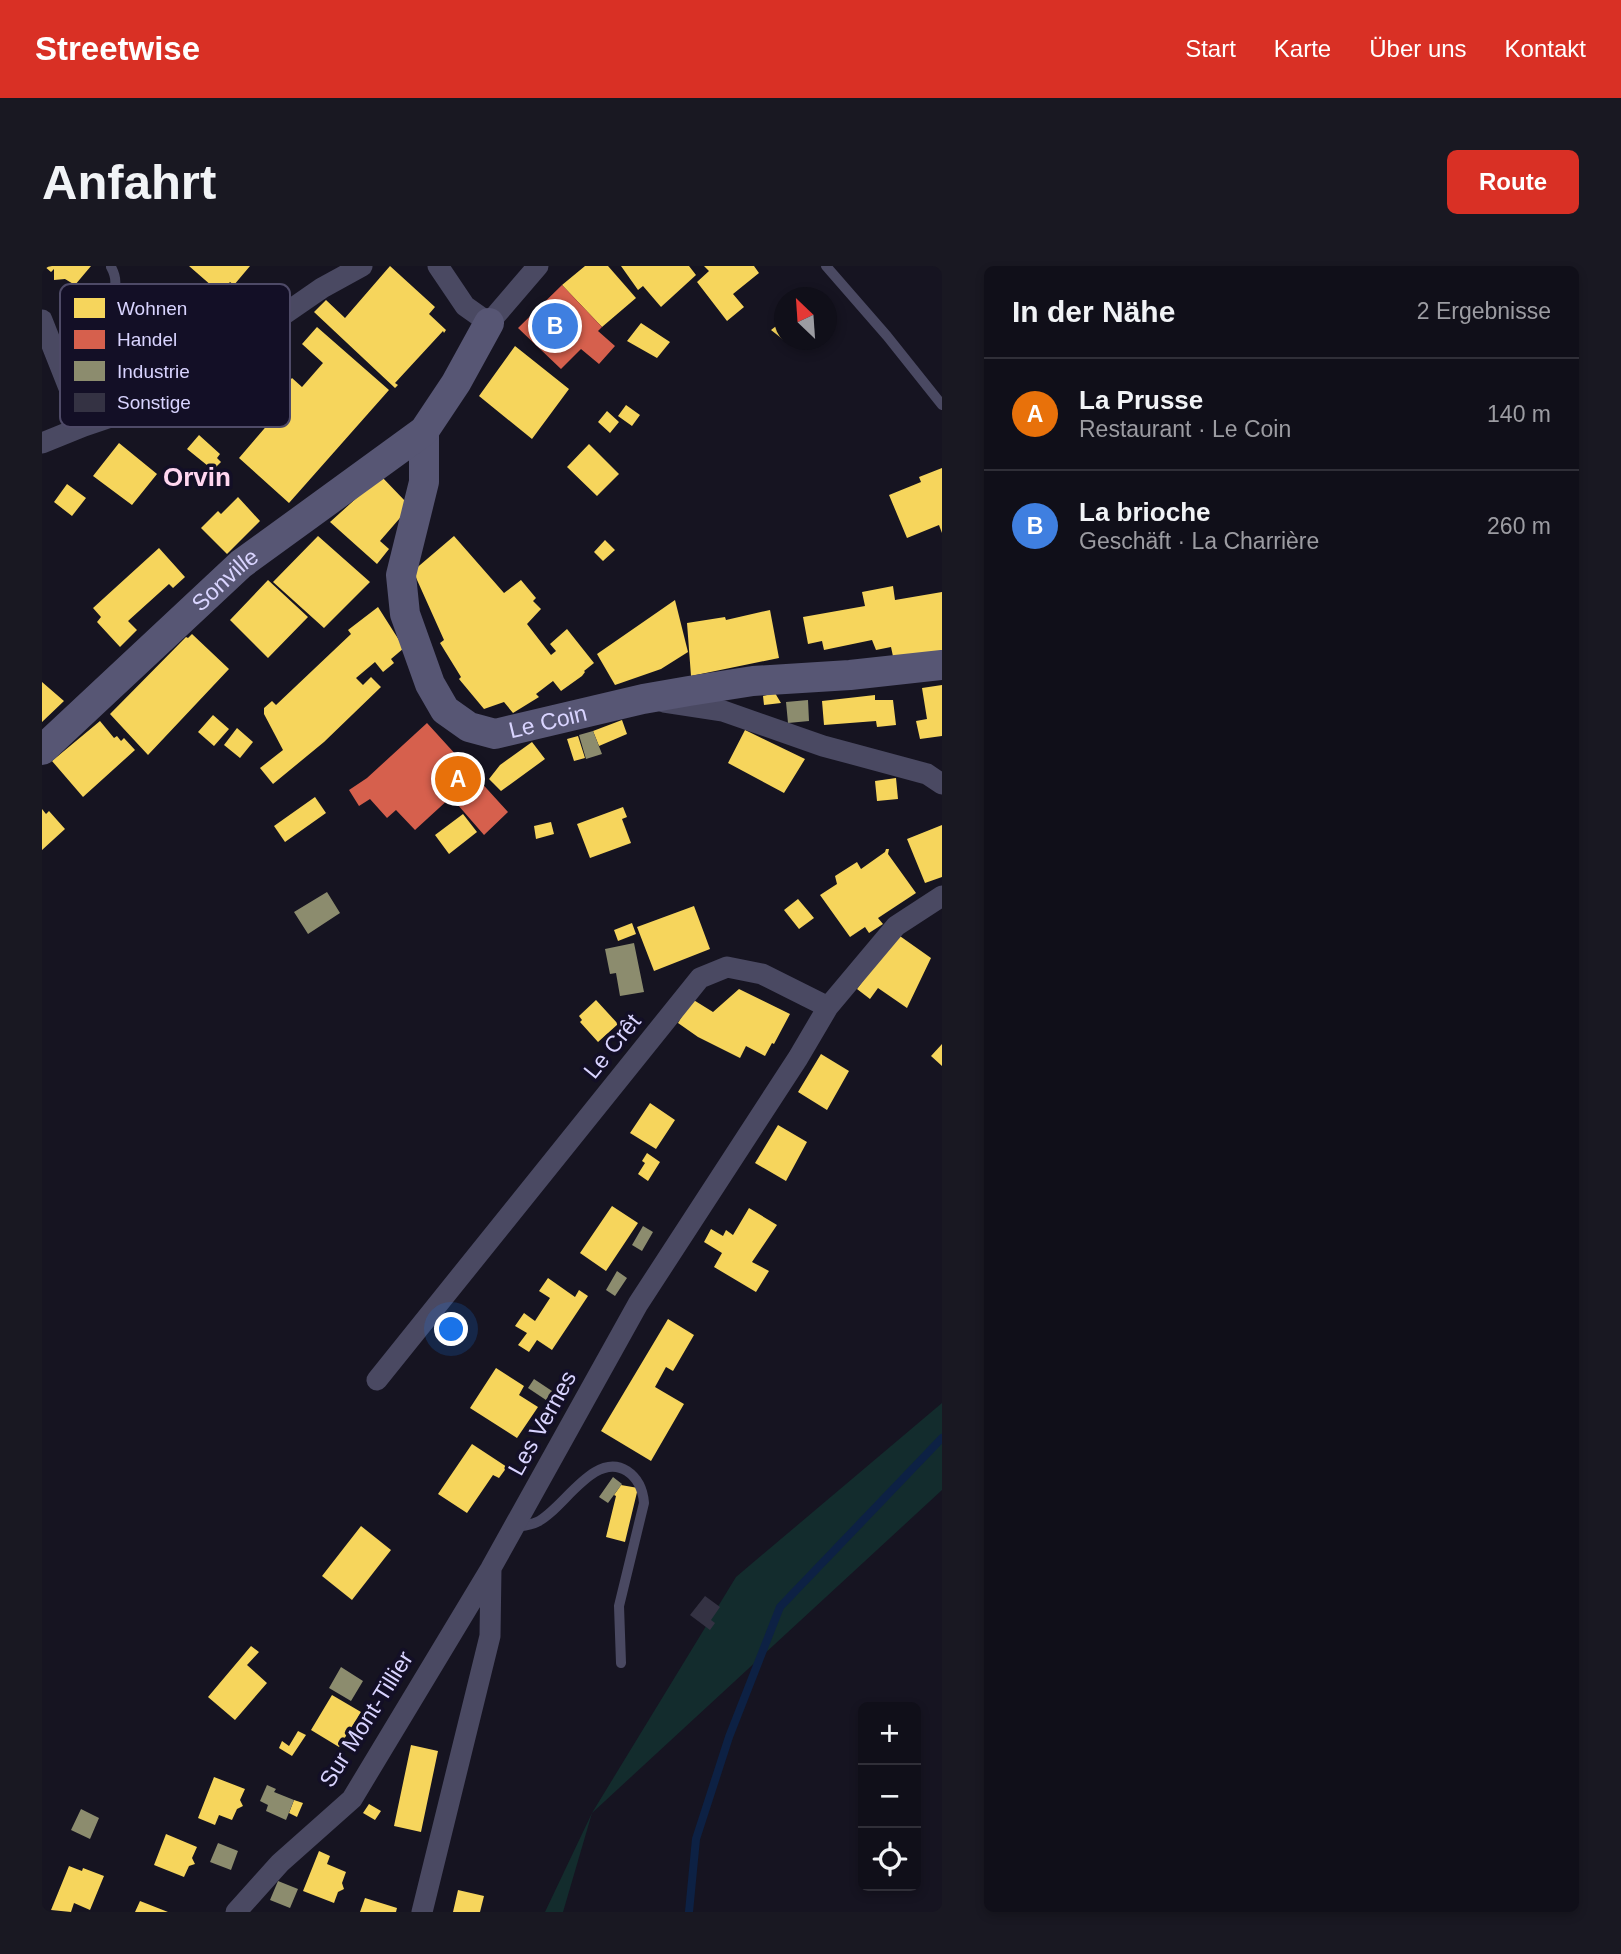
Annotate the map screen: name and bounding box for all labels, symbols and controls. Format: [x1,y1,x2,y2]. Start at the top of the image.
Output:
text: Streetwise [35,30,200,67]
text: Start [1185,35,1236,62]
text: Karte [1274,35,1331,62]
text: Über uns [1369,35,1467,62]
text: Kontakt [1505,35,1586,62]
button: Route [1447,150,1579,214]
text: Anfahrt [42,155,216,209]
legend [60,284,290,427]
north arrow [774,287,837,350]
text: In der Nähe [1012,295,1175,328]
text: Wohnen [117,298,187,319]
text: 2 Ergebnisse [1417,298,1551,324]
pin: B [532,300,578,352]
text: Handel [117,329,177,350]
text: Industrie [117,361,190,382]
text: La Prusse [1079,385,1203,415]
text: Sonstige [117,392,191,413]
text: A [1027,401,1043,427]
text: 140 m [1487,401,1551,427]
text: Restaurant · Le Coin [1079,416,1291,442]
district label: Orvin [163,462,231,492]
text: La brioche [1079,497,1210,527]
text: B [1027,513,1043,539]
text: 260 m [1487,513,1551,539]
text: Geschäft · La Charrière [1079,528,1319,554]
street label: Sonville [186,543,263,616]
street label: Le Coin [506,700,589,743]
pin: A [435,753,481,805]
street label: Le Crêt [578,1008,646,1083]
your location [434,1312,468,1346]
street label: Les Vernes [503,1366,581,1480]
street label: Sur Mont-Tillier [314,1646,418,1792]
map controls [858,1702,921,1891]
button: + [858,1702,921,1765]
button: − [858,1765,921,1828]
button: locate [858,1828,921,1891]

